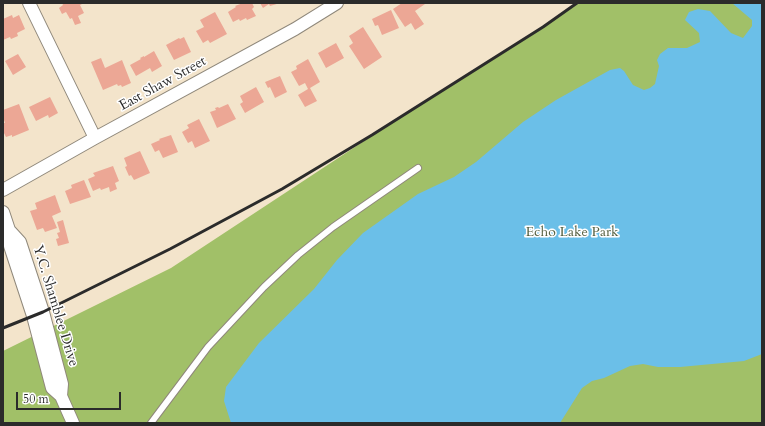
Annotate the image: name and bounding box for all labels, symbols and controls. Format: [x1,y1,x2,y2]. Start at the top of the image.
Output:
street label: East Shaw Street [117,53,209,115]
park label: Echo Lake Park [525,225,619,241]
street label: Y.C. Shamblee Drive [29,243,81,369]
scale bar [18,384,123,410]
text: 50 m [23,391,49,407]

